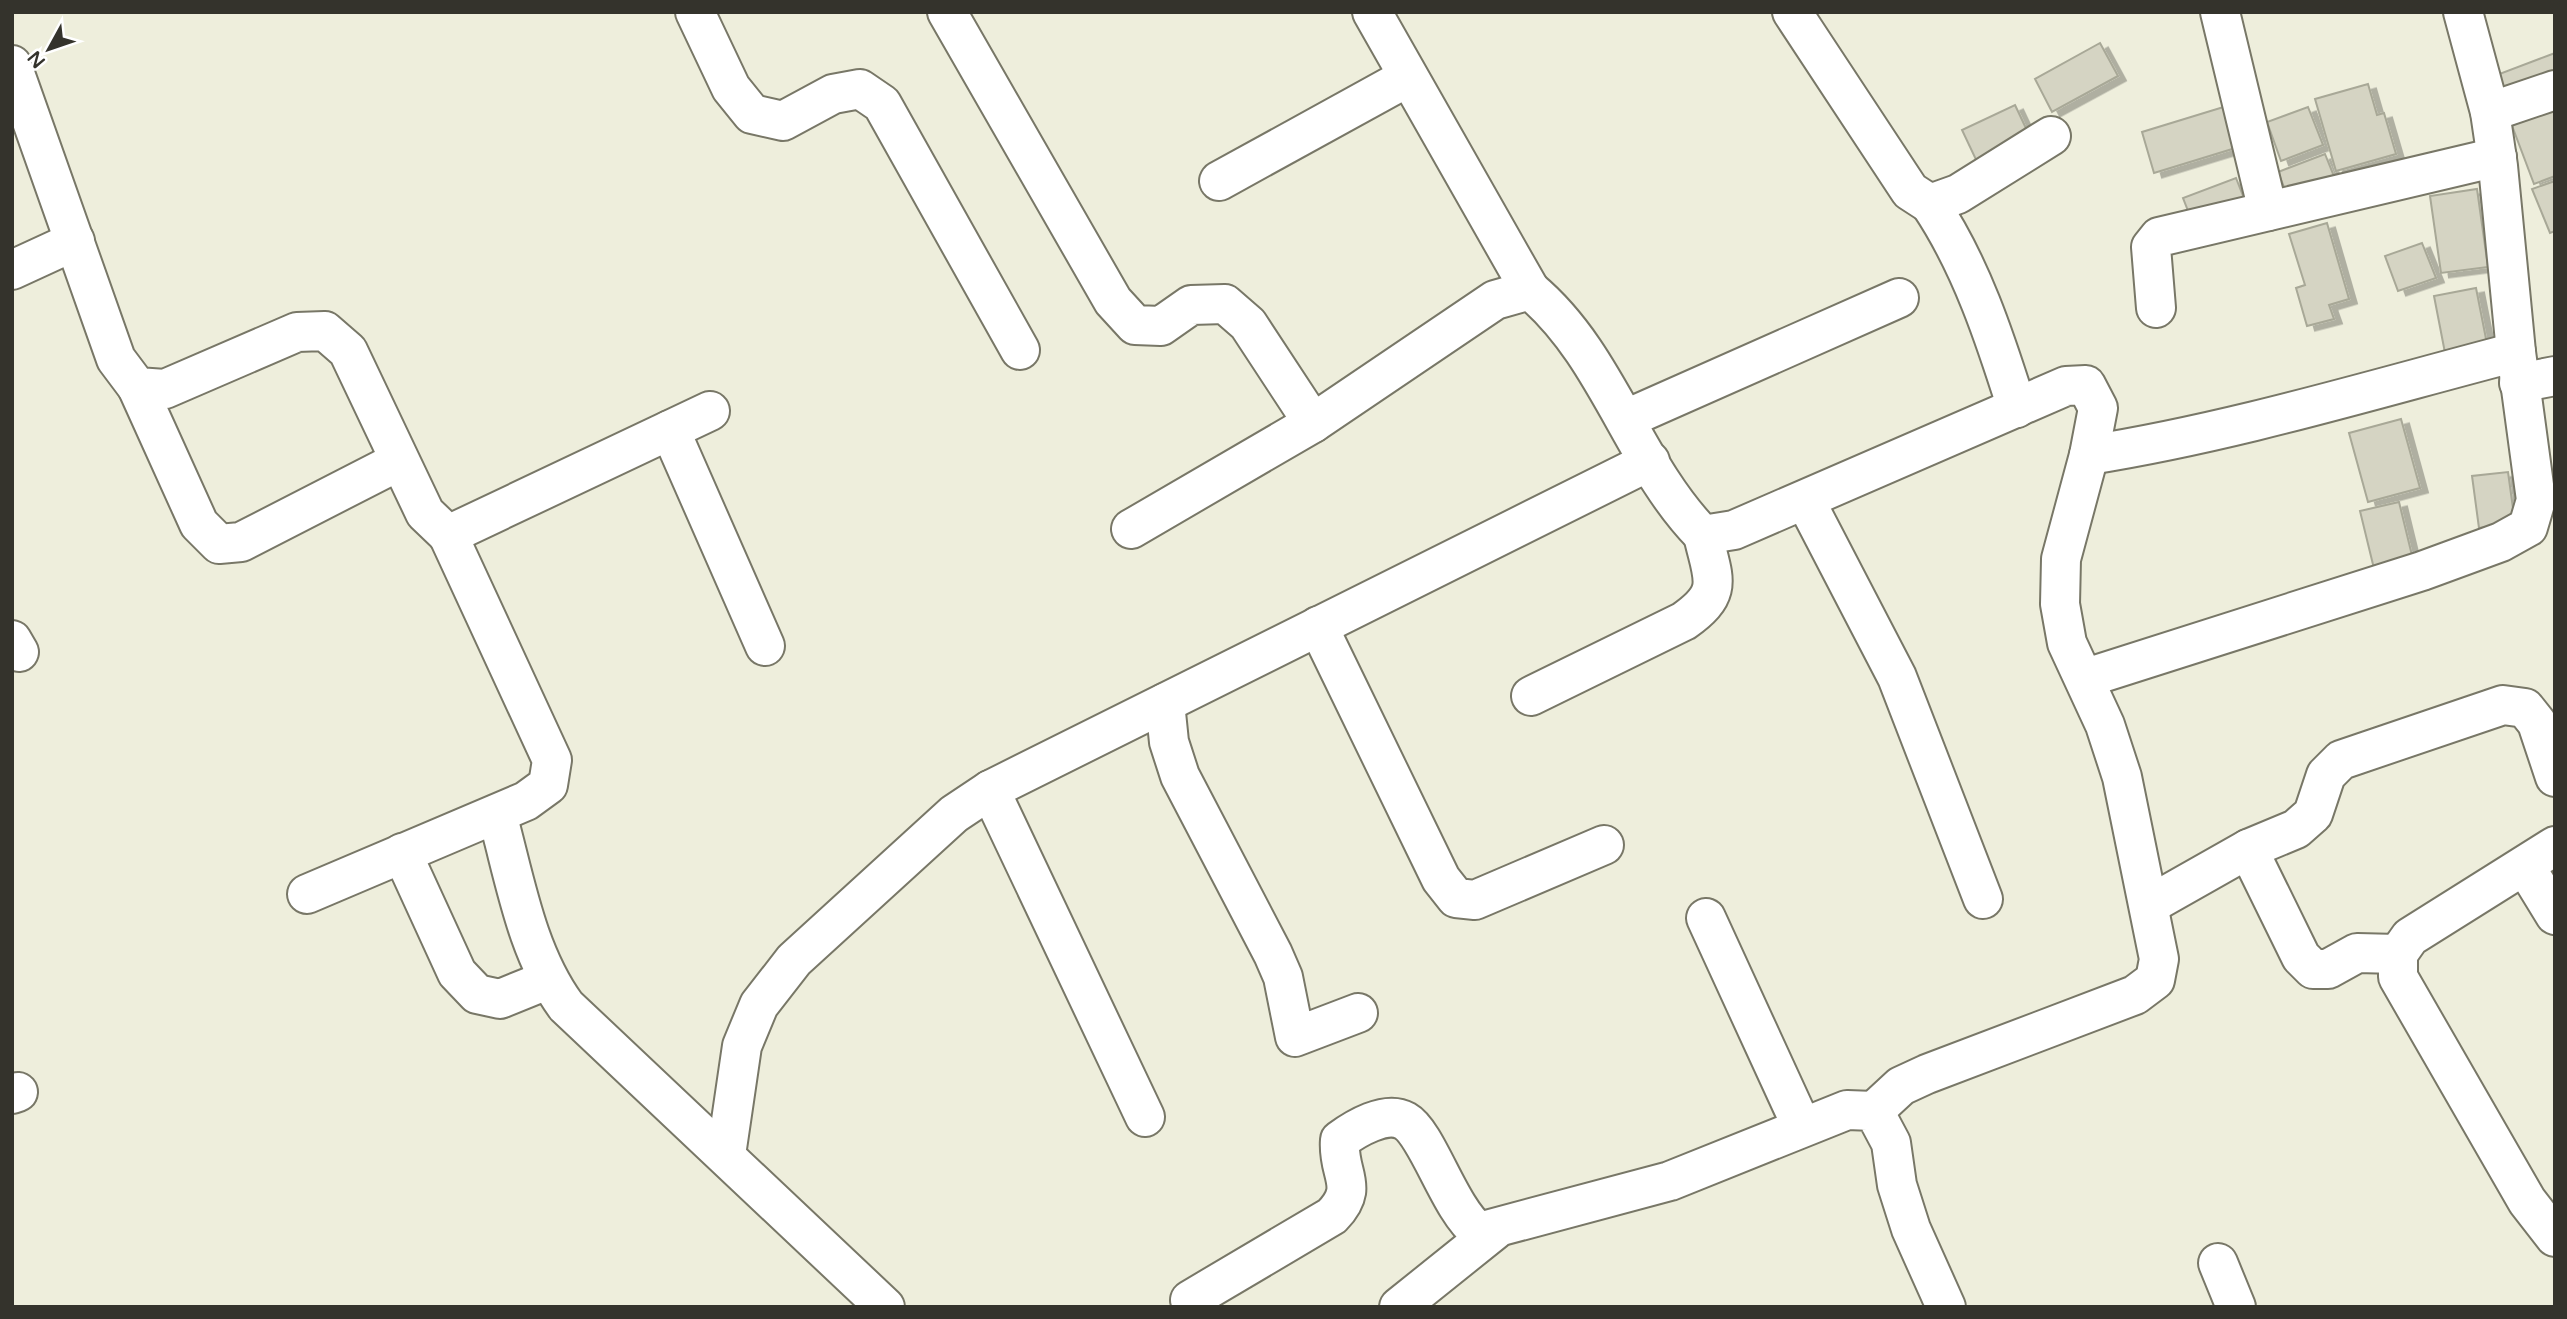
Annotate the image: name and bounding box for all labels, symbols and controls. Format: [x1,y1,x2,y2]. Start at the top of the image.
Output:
north arrow [14,14,84,84]
text: N [23,46,50,72]

